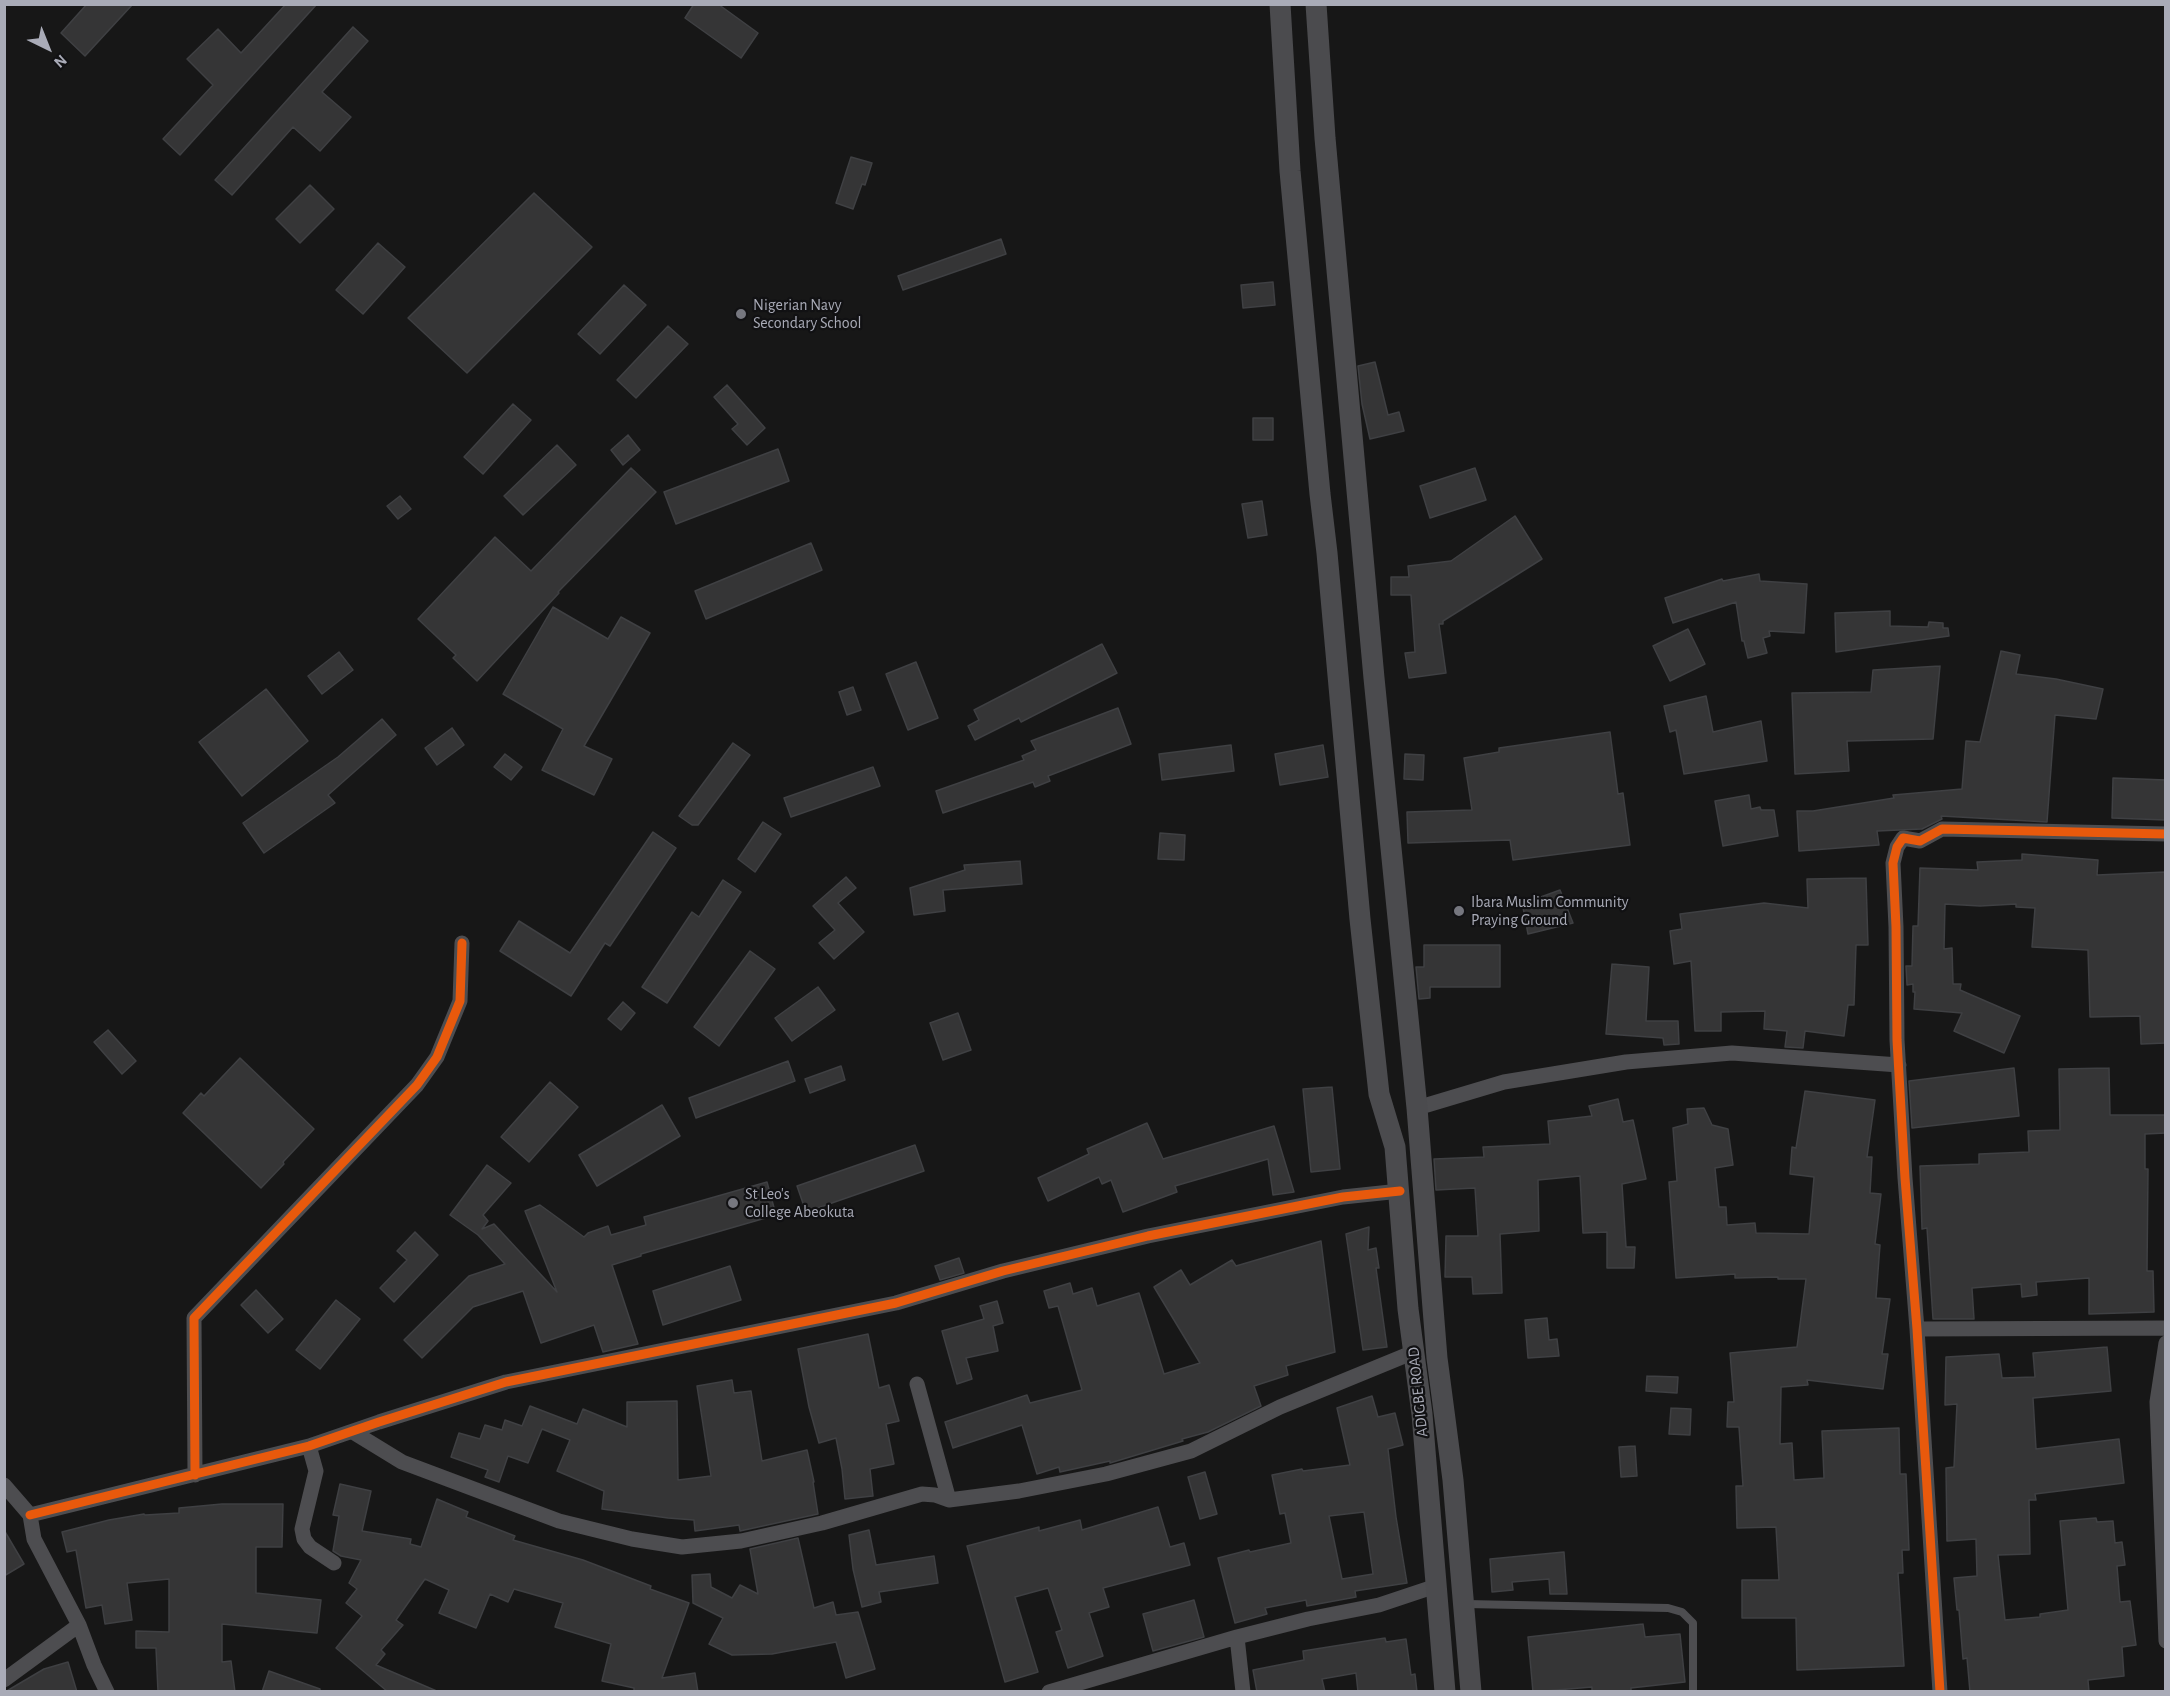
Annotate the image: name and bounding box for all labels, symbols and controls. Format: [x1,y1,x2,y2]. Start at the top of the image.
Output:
north arrow [18,18,78,78]
text: N [51,52,70,71]
place label: Nigerian Navy Secondary School [753,295,861,333]
marker: Nigerian Navy Secondary School [734,307,748,321]
place label: Ibara Muslim Community Praying Ground [1471,892,1629,930]
marker: Ibara Muslim Community Praying Ground [1452,904,1466,918]
place label: St Leo's College Abeokuta [745,1184,854,1222]
marker: St Leo's College Abeokuta [726,1196,740,1210]
street label: ADIGBE ROAD [1404,1346,1432,1438]

